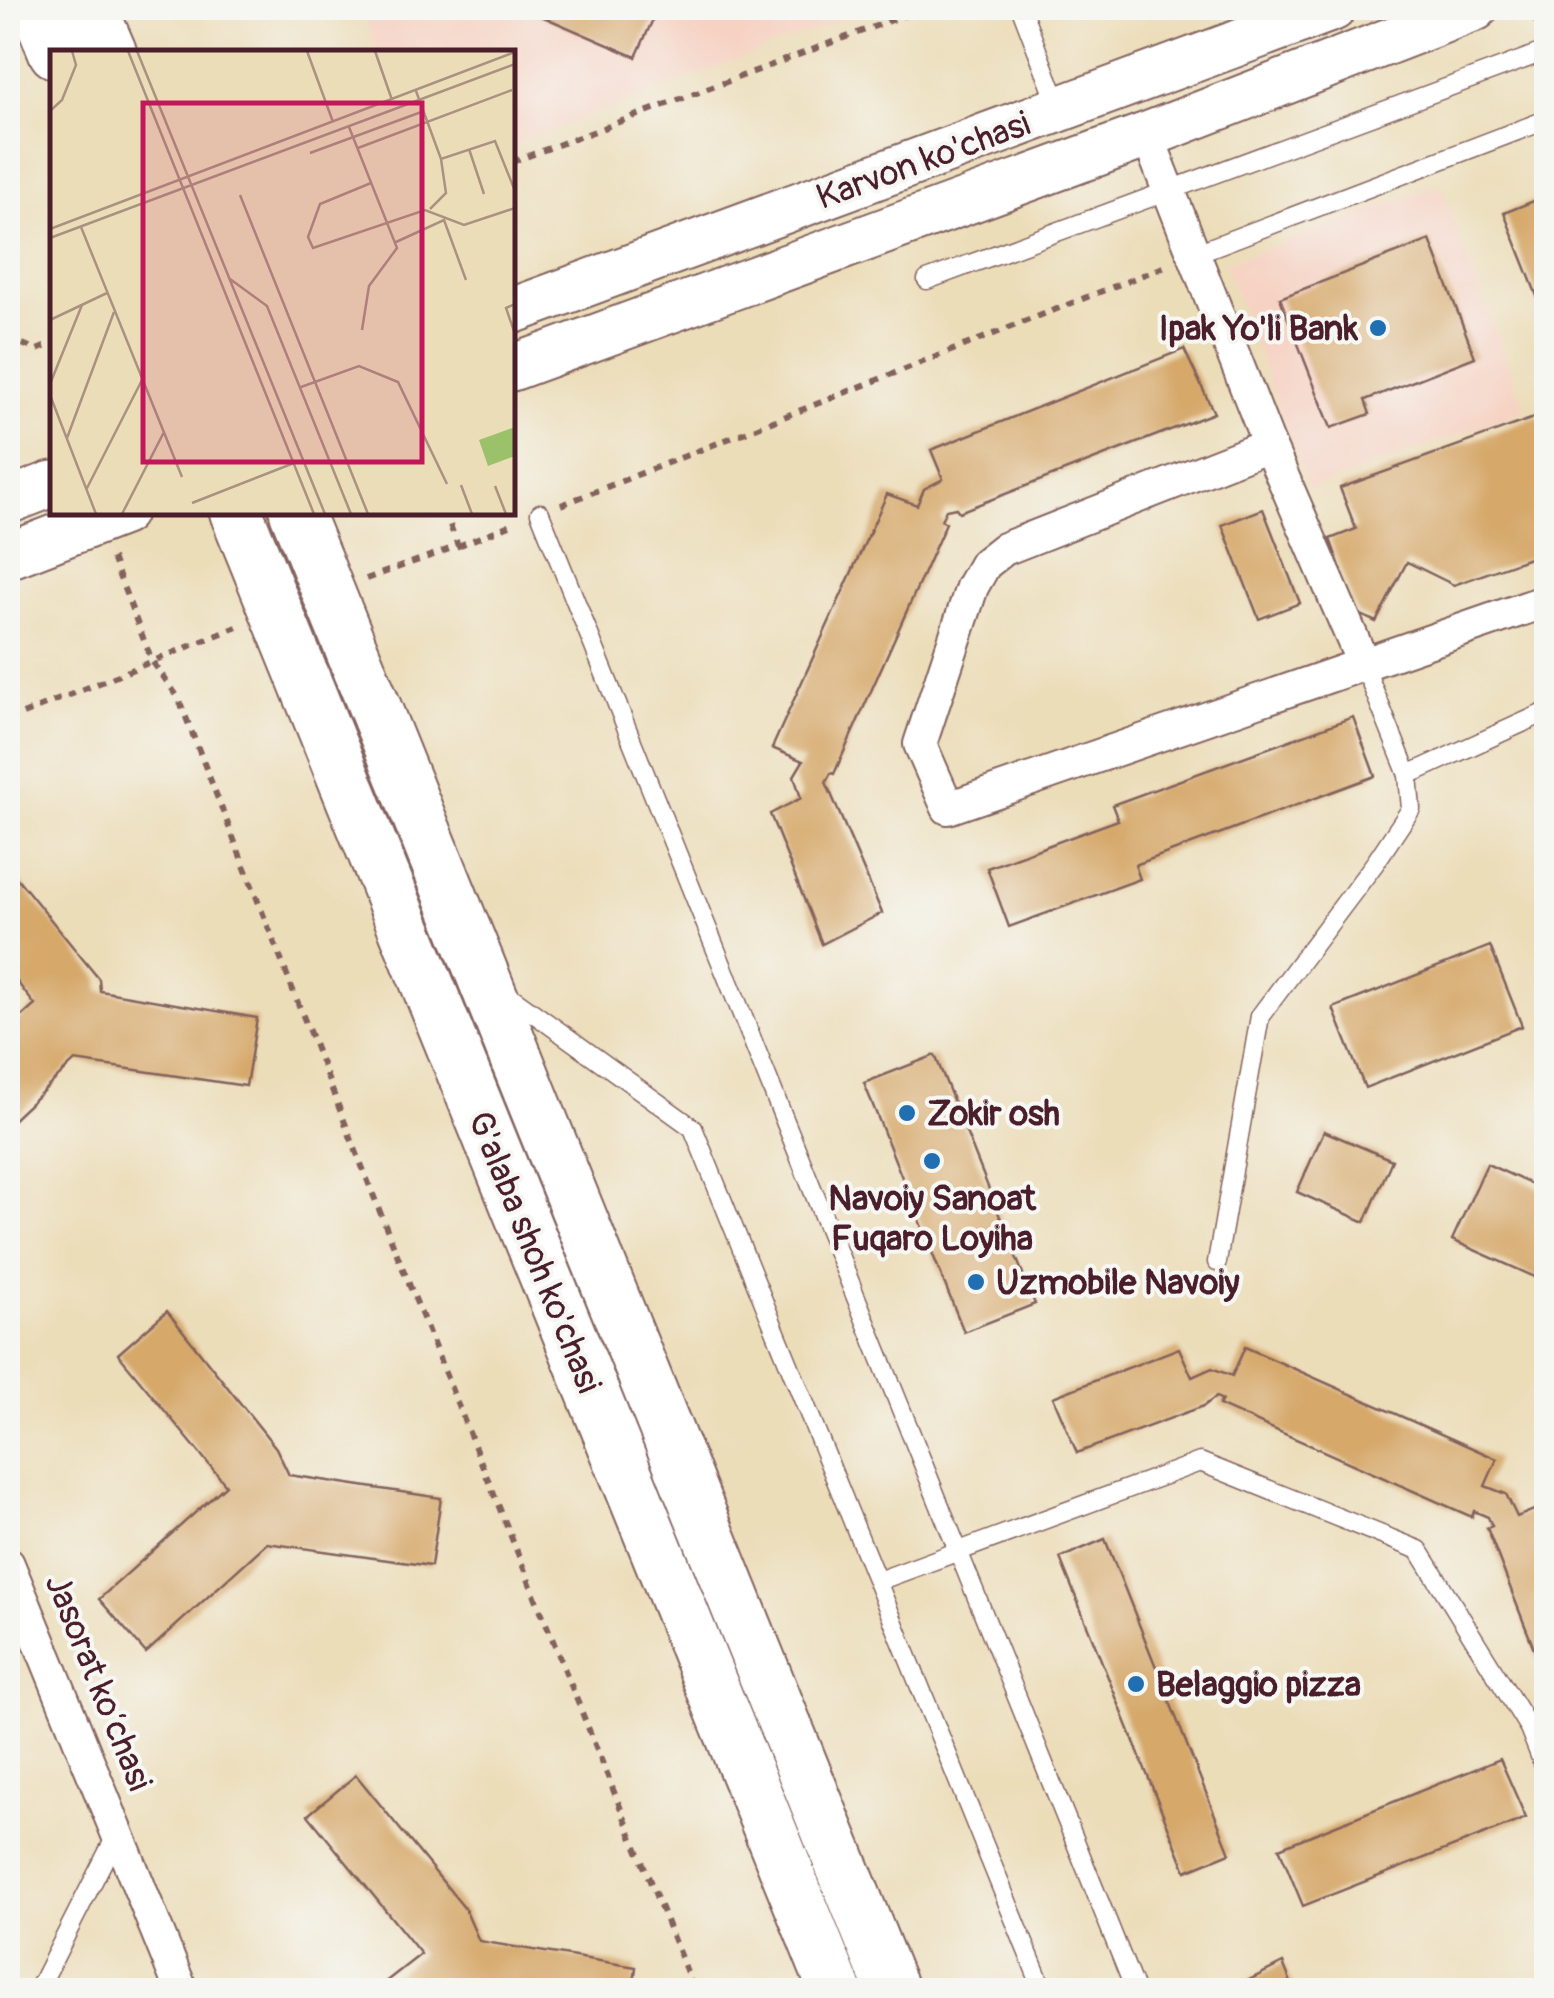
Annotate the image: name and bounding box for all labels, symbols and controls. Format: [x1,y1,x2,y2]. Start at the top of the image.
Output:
inset map [50,50,515,515]
street label: Karvon ko'chasi [811,102,1036,220]
place label: Ipak Yo'li Bank [1159,307,1358,351]
marker: Ipak Yo'li Bank [1367,317,1389,339]
place label: Zokir osh [927,1092,1060,1136]
marker: Zokir osh [896,1102,918,1124]
street label: G'alaba shoh ko'chasi [458,1105,611,1400]
marker: Navoiy Sanoat Fuqaro Loyiha [921,1150,943,1172]
place label: Navoiy Sanoat Fuqaro Loyiha [828,1177,1037,1261]
place label: Uzmobile Navoiy [996,1261,1240,1305]
marker: Uzmobile Navoiy [965,1271,987,1293]
street label: Jasorat ko‘chasi [35,1568,162,1797]
place label: Belaggio pizza [1156,1663,1361,1707]
marker: Belaggio pizza [1125,1673,1147,1695]

